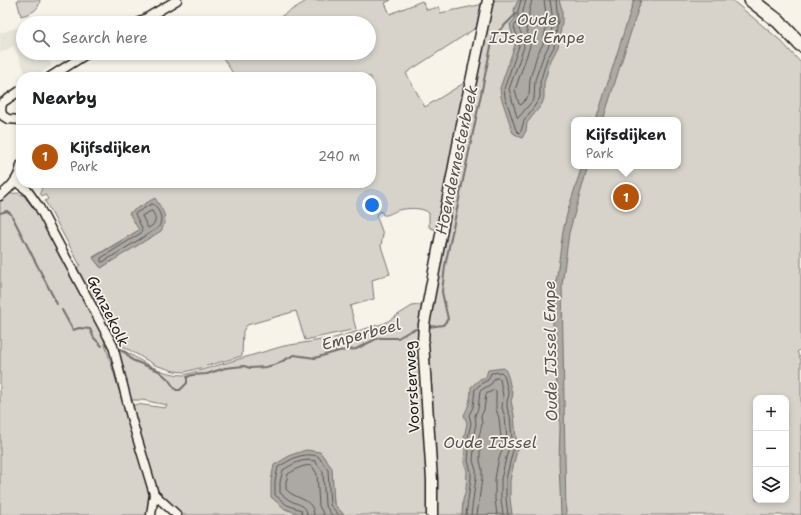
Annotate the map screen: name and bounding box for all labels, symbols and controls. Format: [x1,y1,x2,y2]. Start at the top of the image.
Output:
water label: Oude IJssel Empe [488,9,585,48]
search box [16,16,376,60]
icon: search [30,27,52,49]
text: Search here [62,28,148,48]
water label: Hoendernesterbeek [430,83,483,237]
text: Nearby [32,87,97,109]
popup [571,117,681,169]
text: Kijfsdijken [586,125,666,145]
text: Kijfsdijken [70,138,150,158]
text: Park [586,145,614,162]
text: 1 [42,148,48,165]
text: 240 m [318,148,360,165]
text: Park [70,158,98,175]
pin: 1 [613,182,639,212]
your location [362,195,382,215]
street label: Ganzekolk [82,272,134,350]
water label: Oude IJssel Empe [539,280,562,422]
water label: Emperbeel [319,314,403,355]
street label: Voorsterweg [400,340,424,434]
map controls [753,395,789,503]
button: + [753,395,789,431]
button: − [753,431,789,467]
water label: Oude IJssel [443,432,537,453]
button: layers [753,467,789,503]

